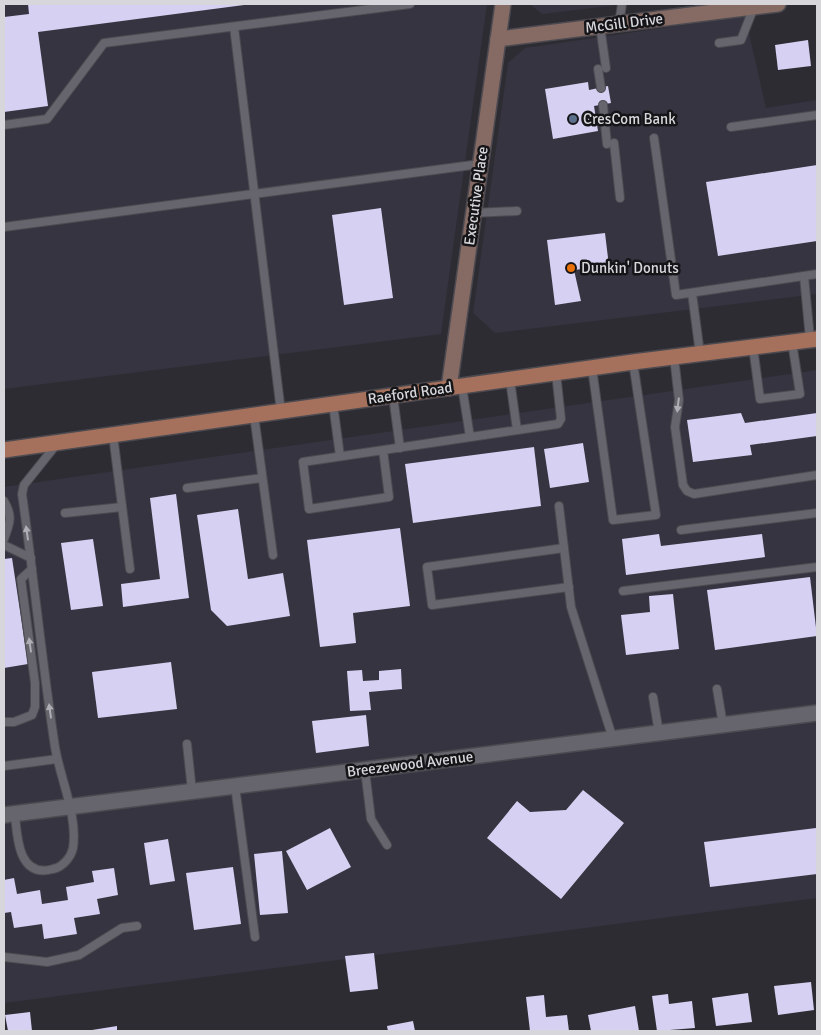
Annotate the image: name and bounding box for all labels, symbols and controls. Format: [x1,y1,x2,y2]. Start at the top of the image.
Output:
street label: McGill Drive [584,9,664,37]
place label: CresCom Bank [583,110,676,128]
marker: CresCom Bank [567,113,579,125]
street label: Executive Place [460,145,492,247]
place label: Dunkin' Donuts [581,259,679,277]
marker: Dunkin' Donuts [565,262,577,274]
street label: Raeford Road [366,378,454,408]
one-way arrow [674,397,682,413]
one-way arrow [23,524,31,540]
one-way arrow [26,636,34,652]
one-way arrow [45,703,53,719]
street label: Breezewood Avenue [346,747,474,781]

